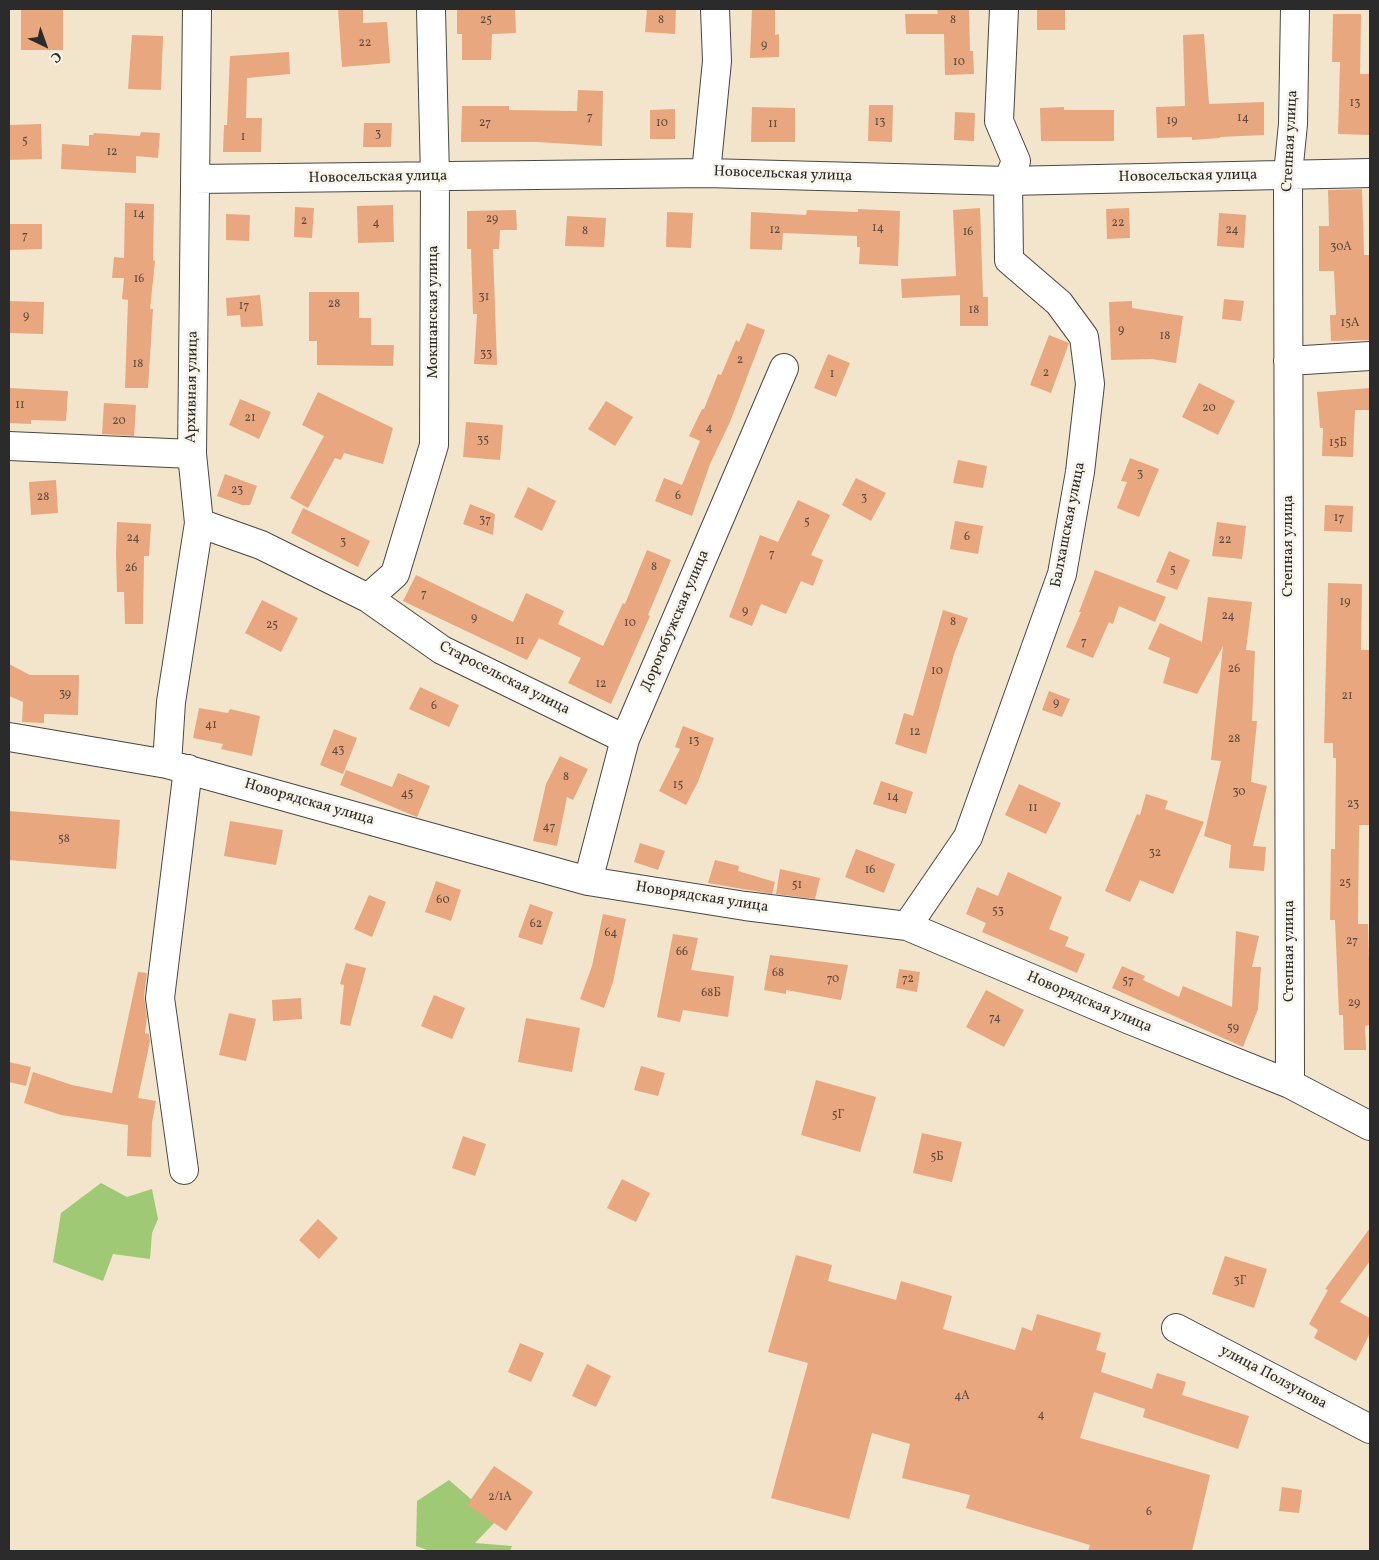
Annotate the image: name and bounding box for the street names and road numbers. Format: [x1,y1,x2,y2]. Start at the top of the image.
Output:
street label: Степная улица [1279,90,1303,192]
street label: Новосельская улица [713,164,853,186]
street label: Новосельская улица [1118,167,1258,187]
street label: Новосельская улица [308,168,448,188]
street label: Мокшанская улица [425,245,443,379]
street label: Архивная улица [183,331,203,443]
street label: Балхашская улица [1048,461,1090,589]
street label: Степная улица [1280,495,1298,597]
street label: Дорогобужская улица [638,547,714,695]
street label: Старосельская улица [436,638,572,720]
street label: Новорядская улица [242,776,376,830]
street label: Новорядская улица [634,879,770,917]
street label: Степная улица [1281,900,1299,1002]
street label: Новорядская улица [1024,968,1154,1038]
street label: улица Ползунова [1216,1342,1330,1414]

